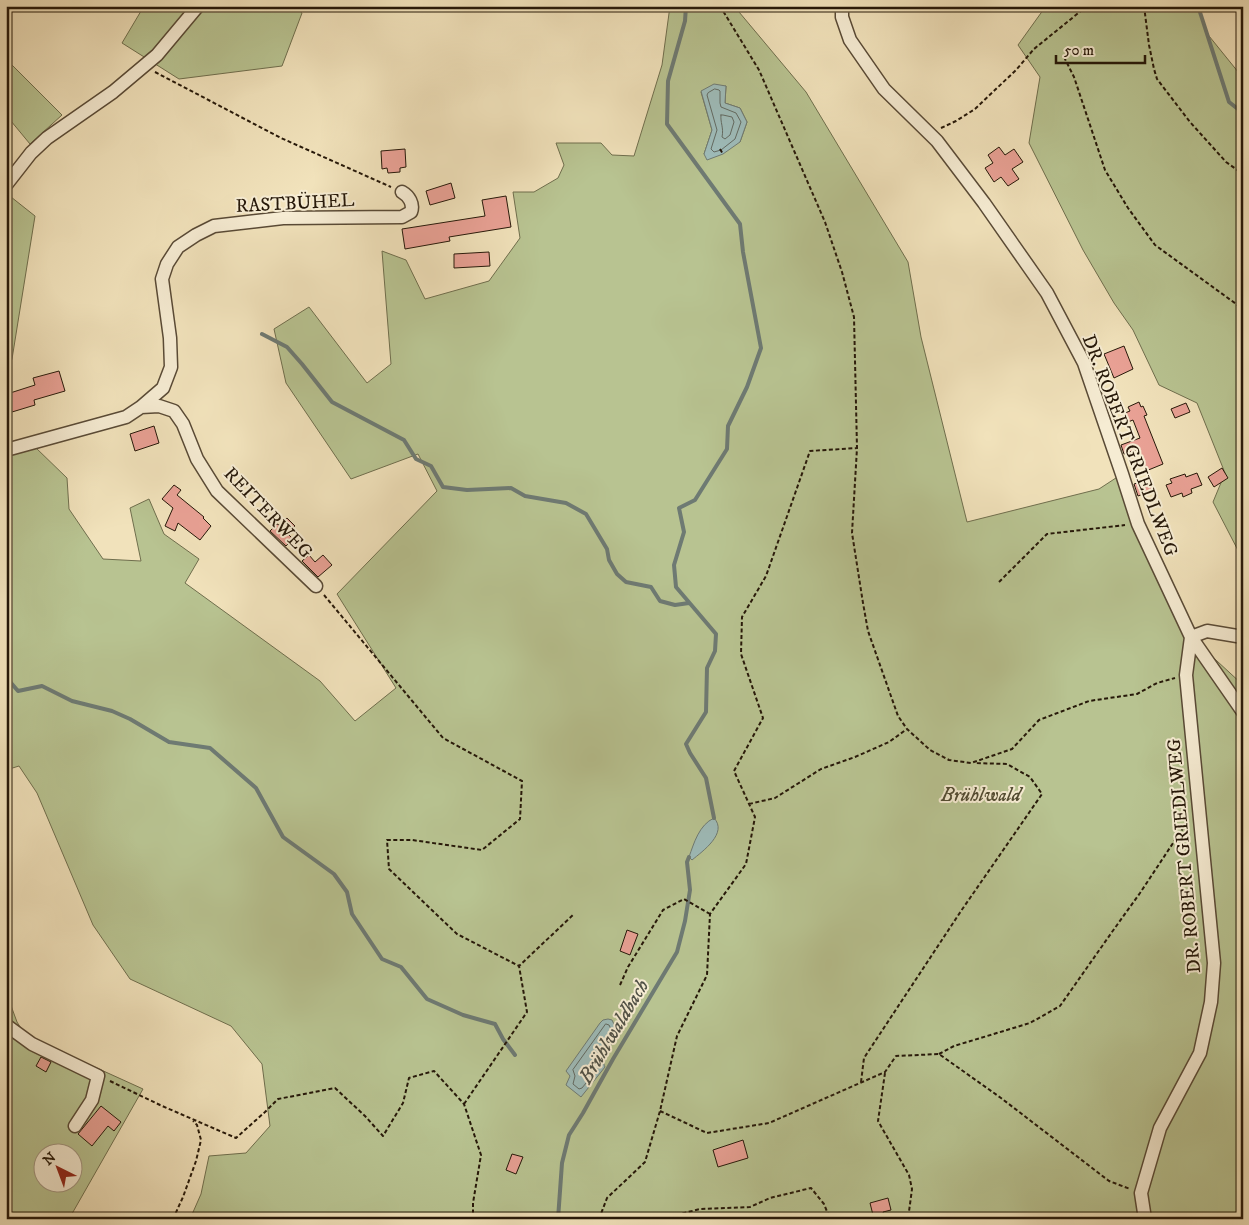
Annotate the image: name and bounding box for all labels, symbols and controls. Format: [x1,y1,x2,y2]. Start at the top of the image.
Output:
scale bar [1056,32,1145,64]
text: 50 m [1064,41,1094,60]
street label: RASTBÜHEL [235,188,355,218]
street label: DR. ROBERT GRIEDLWEG [1077,331,1183,560]
street label: REITERWEG [219,463,317,564]
street label: DR. ROBERT GRIEDLWEG [1163,738,1206,974]
park label: Brühlwald [940,784,1024,807]
water label: Brühlwaldbach [573,975,655,1089]
north arrow [32,1142,82,1192]
text: N [40,1148,61,1170]

